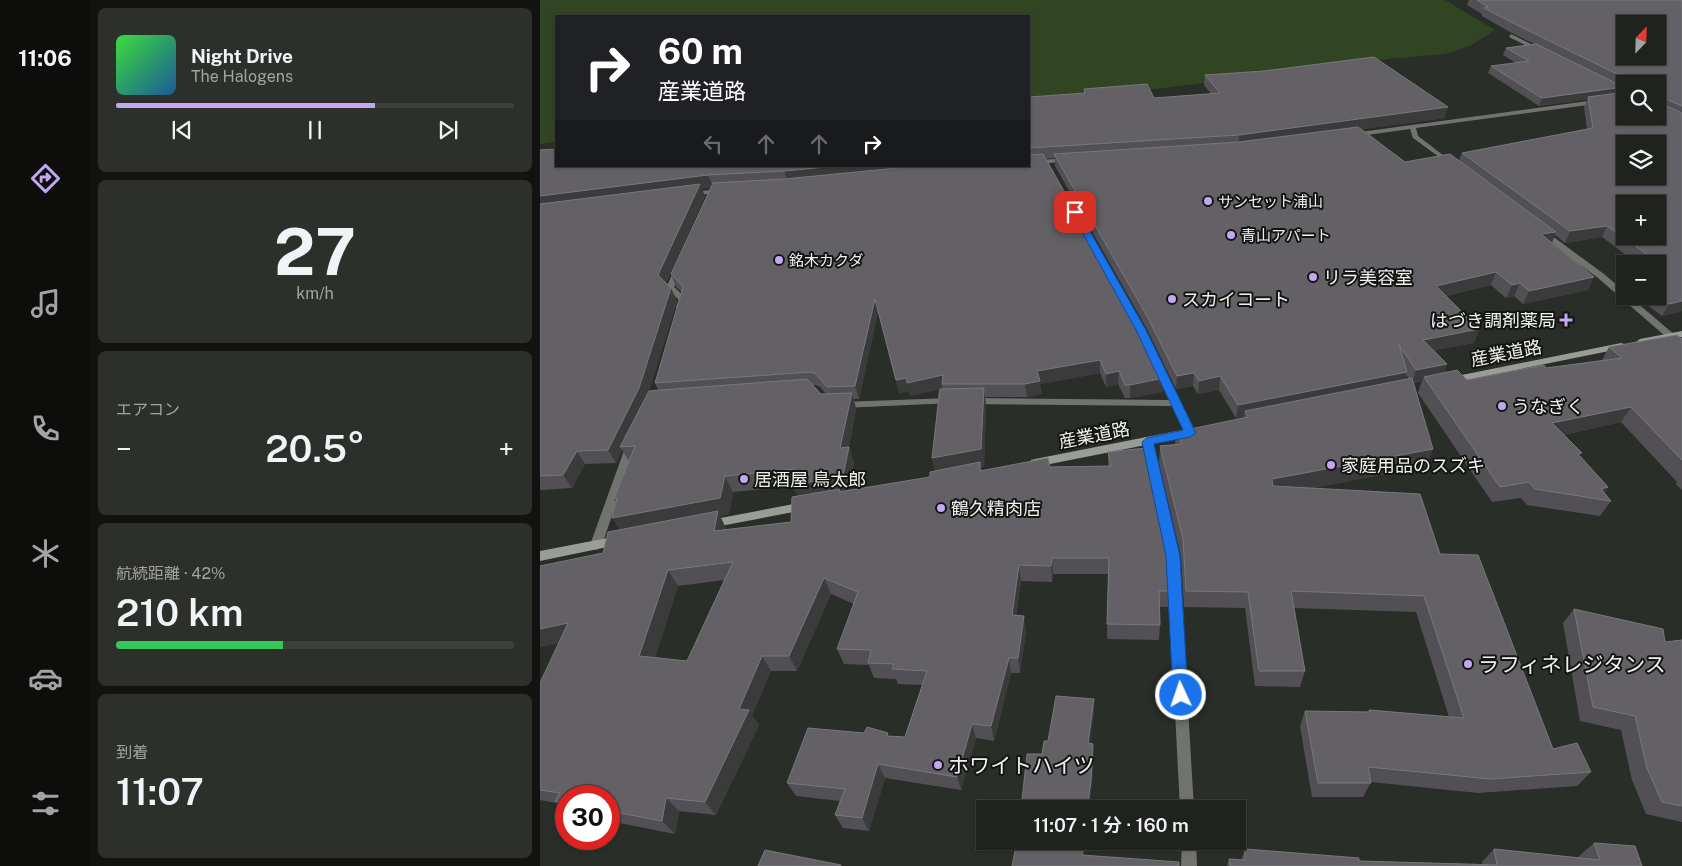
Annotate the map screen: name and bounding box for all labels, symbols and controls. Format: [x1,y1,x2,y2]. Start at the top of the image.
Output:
north arrow [1616,15,1666,65]
map controls [1616,15,1666,305]
text: 60 m [658,31,743,72]
icon: right [575,35,640,100]
text: 11:06 [18,45,72,71]
text: Night Drive [191,45,293,67]
text: The Halogens [191,67,293,86]
button: search [1616,75,1666,125]
text: 産業道路 [658,78,746,104]
icon: previous [168,116,196,144]
icon: pause [301,116,329,144]
icon: next [434,116,462,144]
icon: left [699,130,727,158]
icon: ahead [752,130,780,158]
icon: ahead [805,130,833,158]
icon: right [858,130,886,158]
button: layers [1616,135,1666,185]
icon: directions [28,161,63,196]
pin [1054,191,1096,233]
place label: サンセット浦山 [1218,193,1323,210]
marker: サンセット浦山 [1202,195,1214,207]
button: + [1616,195,1666,245]
icon: arrive [1061,198,1089,226]
text: 27 [274,213,356,290]
place label: 青山アパート [1241,227,1331,244]
marker: 青山アパート [1225,229,1237,241]
place label: 銘木カクダ [789,252,863,269]
marker: 銘木カクダ [773,254,785,266]
button: − [1616,255,1666,305]
place label: リラ美容室 [1323,267,1413,288]
marker: リラ美容室 [1307,271,1319,283]
text: km/h [296,284,334,303]
icon: music [28,286,63,321]
place label: スカイコート [1182,289,1290,310]
marker: スカイコート [1166,293,1178,305]
place label: はづき調剤薬局 [1430,310,1556,331]
marker: はづき調剤薬局 [1560,314,1572,326]
street label: 産業道路 [1469,336,1543,370]
place label: うなぎく [1512,396,1584,417]
text: エアコン [116,400,180,419]
marker: うなぎく [1496,400,1508,412]
icon: phone [28,411,63,446]
street label: 産業道路 [1057,418,1131,452]
text: 20.5° [265,426,365,471]
text: − [116,432,132,465]
text: + [498,432,514,465]
place label: 家庭用品のスズキ [1341,455,1485,476]
marker: 家庭用品のスズキ [1325,459,1337,471]
place label: 居酒屋 鳥太郎 [754,469,866,490]
marker: 居酒屋 鳥太郎 [738,473,750,485]
place label: 鶴久精肉店 [951,498,1041,519]
marker: 鶴久精肉店 [935,502,947,514]
icon: climate [28,536,63,571]
text: 航続距離 · 42% [116,564,225,583]
text: 210 km [116,590,243,635]
place label: ラフィネレジタンス [1478,652,1666,677]
marker: ラフィネレジタンス [1462,658,1474,670]
icon: car [28,661,63,696]
position arrow [1154,668,1206,720]
text: 到着 [116,743,148,762]
place label: ホワイトハイツ [948,753,1095,778]
marker: ホワイトハイツ [932,759,944,771]
text: 11:07 [116,769,204,814]
speed limit sign: 30 [555,785,620,850]
icon: filters [28,786,63,821]
text: 11:07 · 1 分 · 160 m [1033,814,1189,836]

